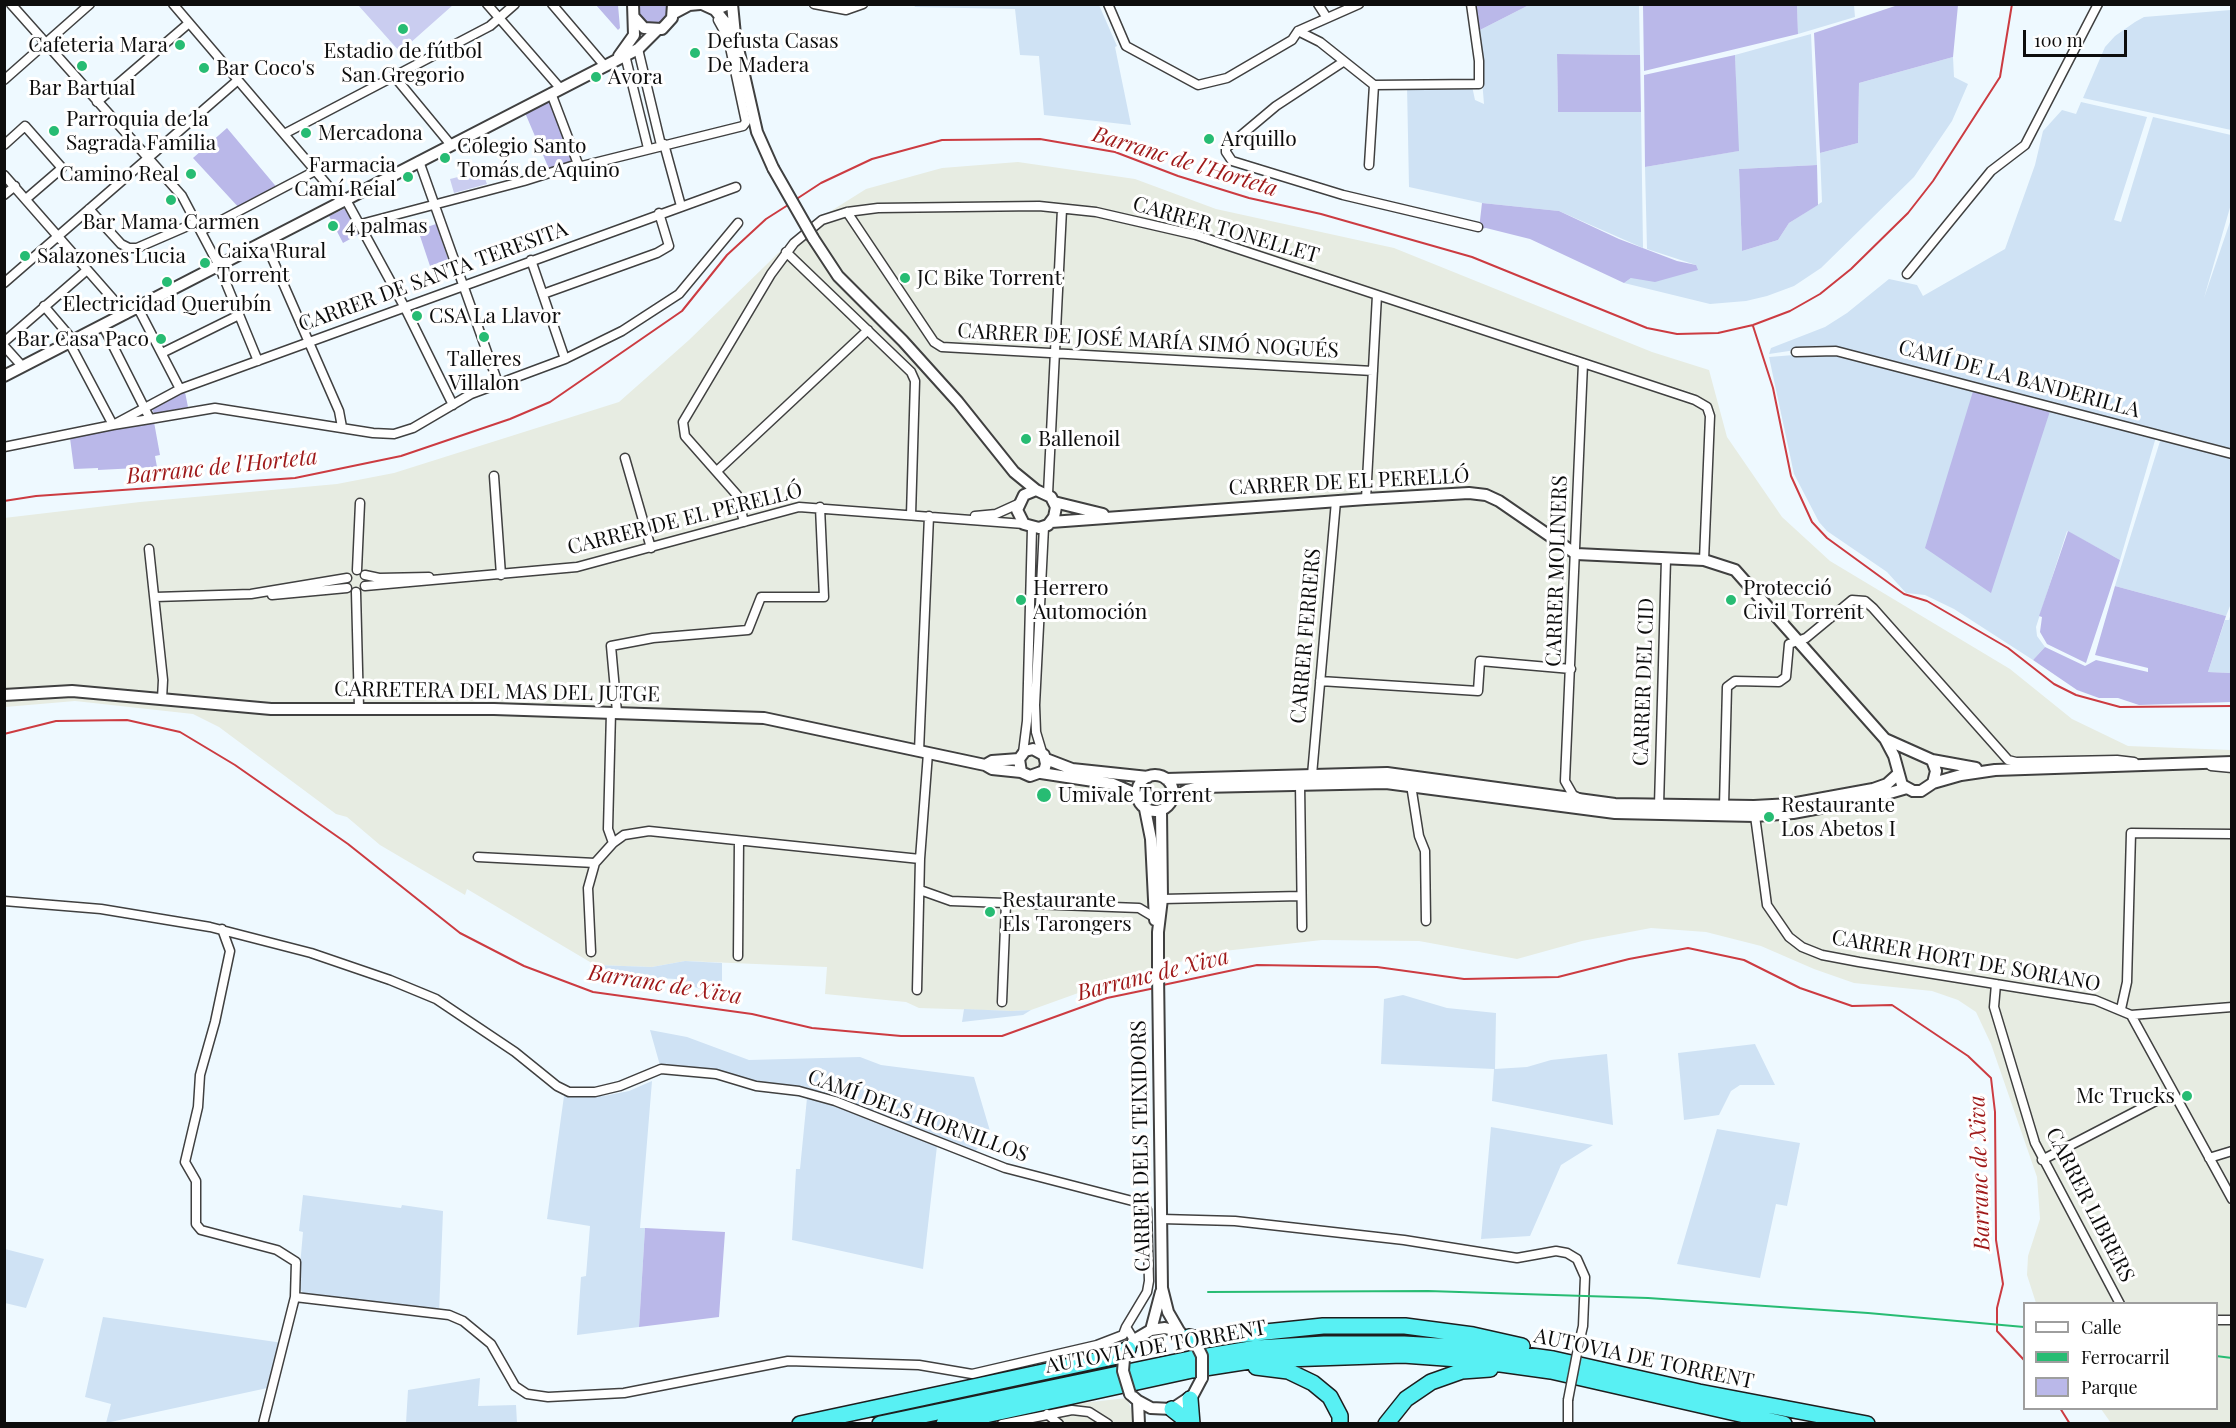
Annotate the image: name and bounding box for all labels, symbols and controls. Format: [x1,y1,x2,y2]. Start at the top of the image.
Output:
scale bar [2026,18,2130,56]
marker: Estadio de fútbol San Gregorio [396,22,410,36]
place label: Defusta Casas De Madera [707,28,839,78]
text: 100 m [2034,28,2083,52]
place label: Cafeteria Mara [28,32,168,58]
marker: Cafeteria Mara [173,38,187,52]
place label: Estadio de fútbol San Gregorio [324,38,482,88]
marker: Defusta Casas De Madera [688,46,702,60]
place label: Bar Coco's [216,55,315,81]
marker: Bar Bartual [75,59,89,73]
marker: Bar Coco's [197,61,211,75]
place label: Avora [608,64,663,90]
marker: Avora [589,70,603,84]
place label: Bar Bartual [28,75,136,101]
place label: Parroquia de la Sagrada Familia [66,106,216,156]
place label: Mercadona [318,120,423,146]
water label: Barranc de l'Horteta [1089,121,1281,203]
marker: Parroquia de la Sagrada Familia [47,124,61,138]
marker: Mercadona [299,126,313,140]
place label: Arquillo [1221,126,1297,152]
marker: Arquillo [1202,132,1216,146]
place label: Colegio Santo Tomás de Aquino [457,133,620,183]
marker: Colegio Santo Tomás de Aquino [438,151,452,165]
place label: Farmacia Camí Reial [294,152,396,202]
place label: Camino Real [59,161,179,187]
marker: Camino Real [184,167,198,181]
marker: Farmacia Camí Reial [401,170,415,184]
street label: CARRER TONELLET [1130,191,1322,269]
marker: Bar Mama Carmen [164,193,178,207]
place label: Bar Mama Carmen [82,209,260,235]
place label: 4 palmas [345,213,428,239]
street label: CARRER DE SANTA TERESITA [295,217,571,337]
marker: 4 palmas [326,219,340,233]
place label: Caixa Rural Torrent [217,238,326,288]
place label: Salazones Lucia [37,243,186,269]
marker: Salazones Lucia [18,249,32,263]
marker: Caixa Rural Torrent [198,256,212,270]
place label: JC Bike Torrent [917,265,1062,291]
marker: JC Bike Torrent [898,271,912,285]
marker: Electricidad Querubín [160,275,174,289]
place label: Electricidad Querubín [62,291,272,317]
place label: CSA La Llavor [429,303,561,329]
marker: CSA La Llavor [410,309,424,323]
street label: CARRER DE JOSÉ MARÍA SIMÓ NOGUÉS [957,318,1339,364]
place label: Bar Casa Paco [17,326,149,352]
marker: Talleres Villalon [477,330,491,344]
marker: Bar Casa Paco [154,332,168,346]
street label: CAMÍ DE LA BANDERILLA [1896,335,2142,423]
place label: Talleres Villalon [447,346,521,396]
place label: Ballenoil [1038,426,1120,452]
marker: Ballenoil [1019,432,1033,446]
water label: Barranc de l'Horteta [125,444,319,490]
street label: CARRER DE EL PERELLÓ [1228,463,1470,501]
street label: CARRER MOLINERS [1541,475,1573,667]
street label: CARRER DE EL PERELLÓ [565,478,805,560]
street label: CARRER FERRERS [1286,547,1326,725]
place label: Herrero Automoción [1033,575,1147,625]
place label: Protecció Civil Torrent [1743,575,1864,625]
marker: Herrero Automoción [1014,593,1028,607]
marker: Protecció Civil Torrent [1724,593,1738,607]
street label: CARRER DEL CID [1628,598,1660,766]
street label: CARRETERA DEL MAS DEL JUTGE [334,677,660,707]
place label: Umivale Torrent [1058,782,1212,808]
marker: Umivale Torrent [1035,786,1053,804]
place label: Restaurante Los Abetos I [1781,792,1896,842]
marker: Restaurante Los Abetos I [1762,810,1776,824]
place label: Restaurante Els Tarongers [1002,887,1132,937]
marker: Restaurante Els Tarongers [983,905,997,919]
street label: CARRER HORT DE SORIANO [1830,925,2102,997]
water label: Barranc de Xiva [1074,943,1232,1007]
water label: Barranc de Xiva [586,960,744,1010]
street label: CARRER DELS TEIXIDORS [1126,1020,1156,1272]
street label: CAMÍ DELS HORNILLOS [804,1064,1032,1168]
place label: Mc Trucks [2076,1083,2175,1109]
marker: Mc Trucks [2180,1089,2194,1103]
water label: Barranc de Xiva [1964,1095,1996,1251]
street label: CARRER LIBRERS [2040,1124,2140,1286]
legend [2023,1302,2218,1410]
street label: AUTOVIA DE TORRENT [1044,1315,1268,1379]
text: Calle [2081,1315,2122,1339]
street label: AUTOVIA DE TORRENT [1532,1323,1756,1395]
text: Ferrocarril [2081,1345,2170,1369]
text: Parque [2081,1375,2138,1399]

